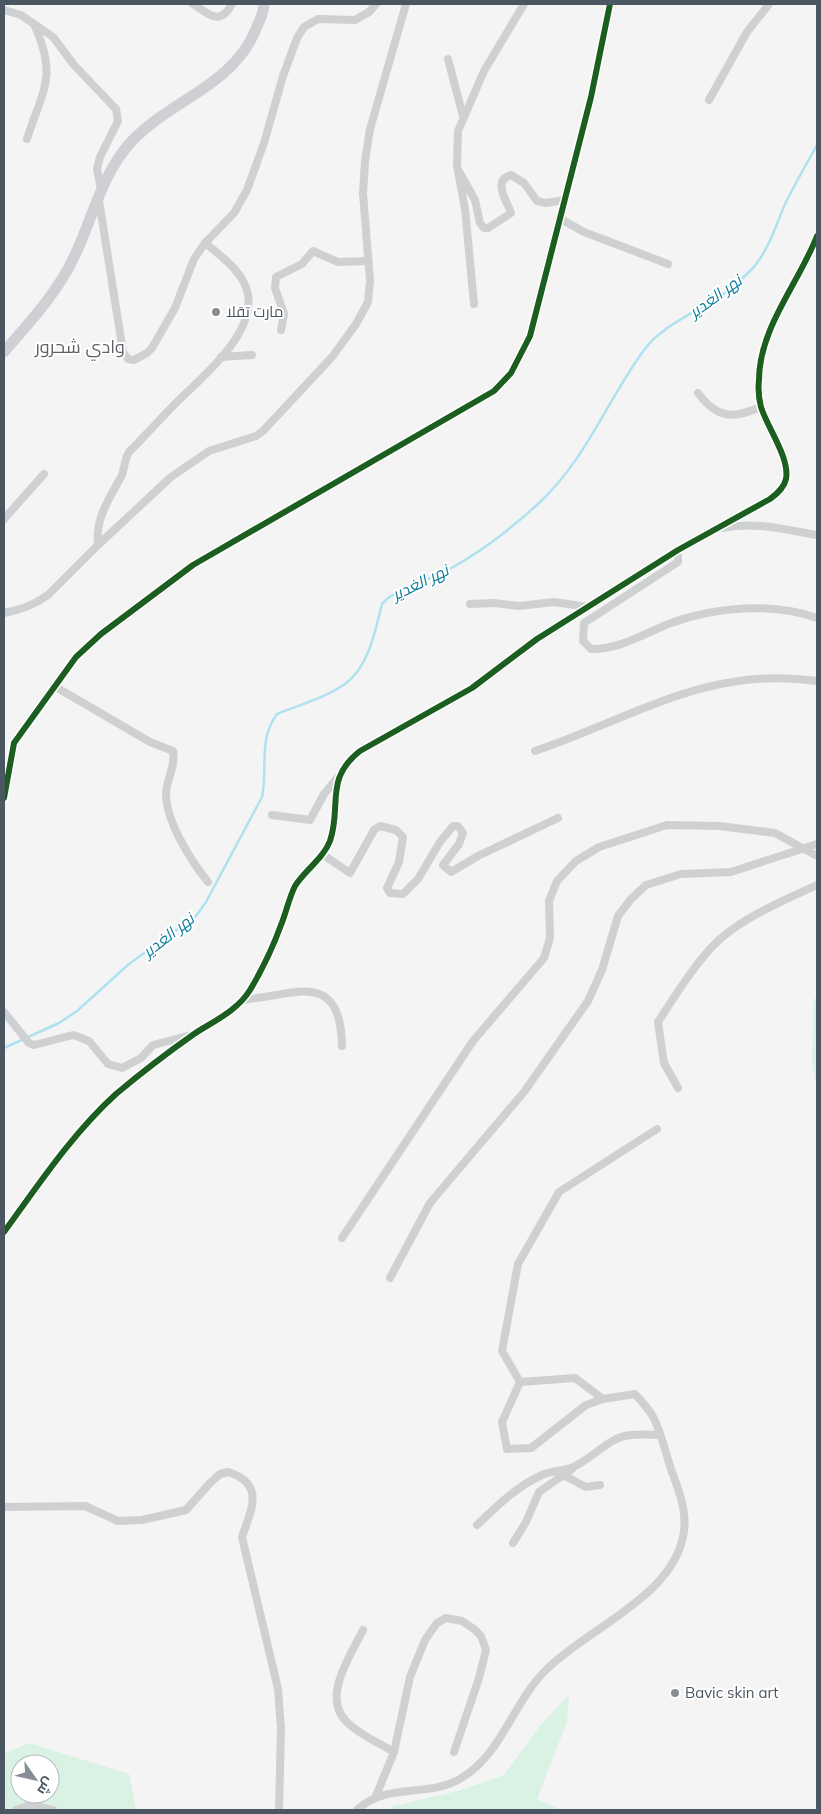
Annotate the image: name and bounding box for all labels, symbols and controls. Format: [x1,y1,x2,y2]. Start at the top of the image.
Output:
water label: نهر الغدير [683,269,747,323]
place label: مارت تقلا [226,302,283,321]
marker: مارت تقلا [210,306,222,318]
district label: وادي شحرور [34,335,125,361]
water label: نهر الغدير [387,559,453,605]
water label: نهر الغدير [136,907,199,963]
place label: Bavic skin art [685,1683,779,1702]
marker: Bavic skin art [669,1687,681,1699]
north arrow [10,1754,60,1804]
text: ش [33,1774,58,1799]

